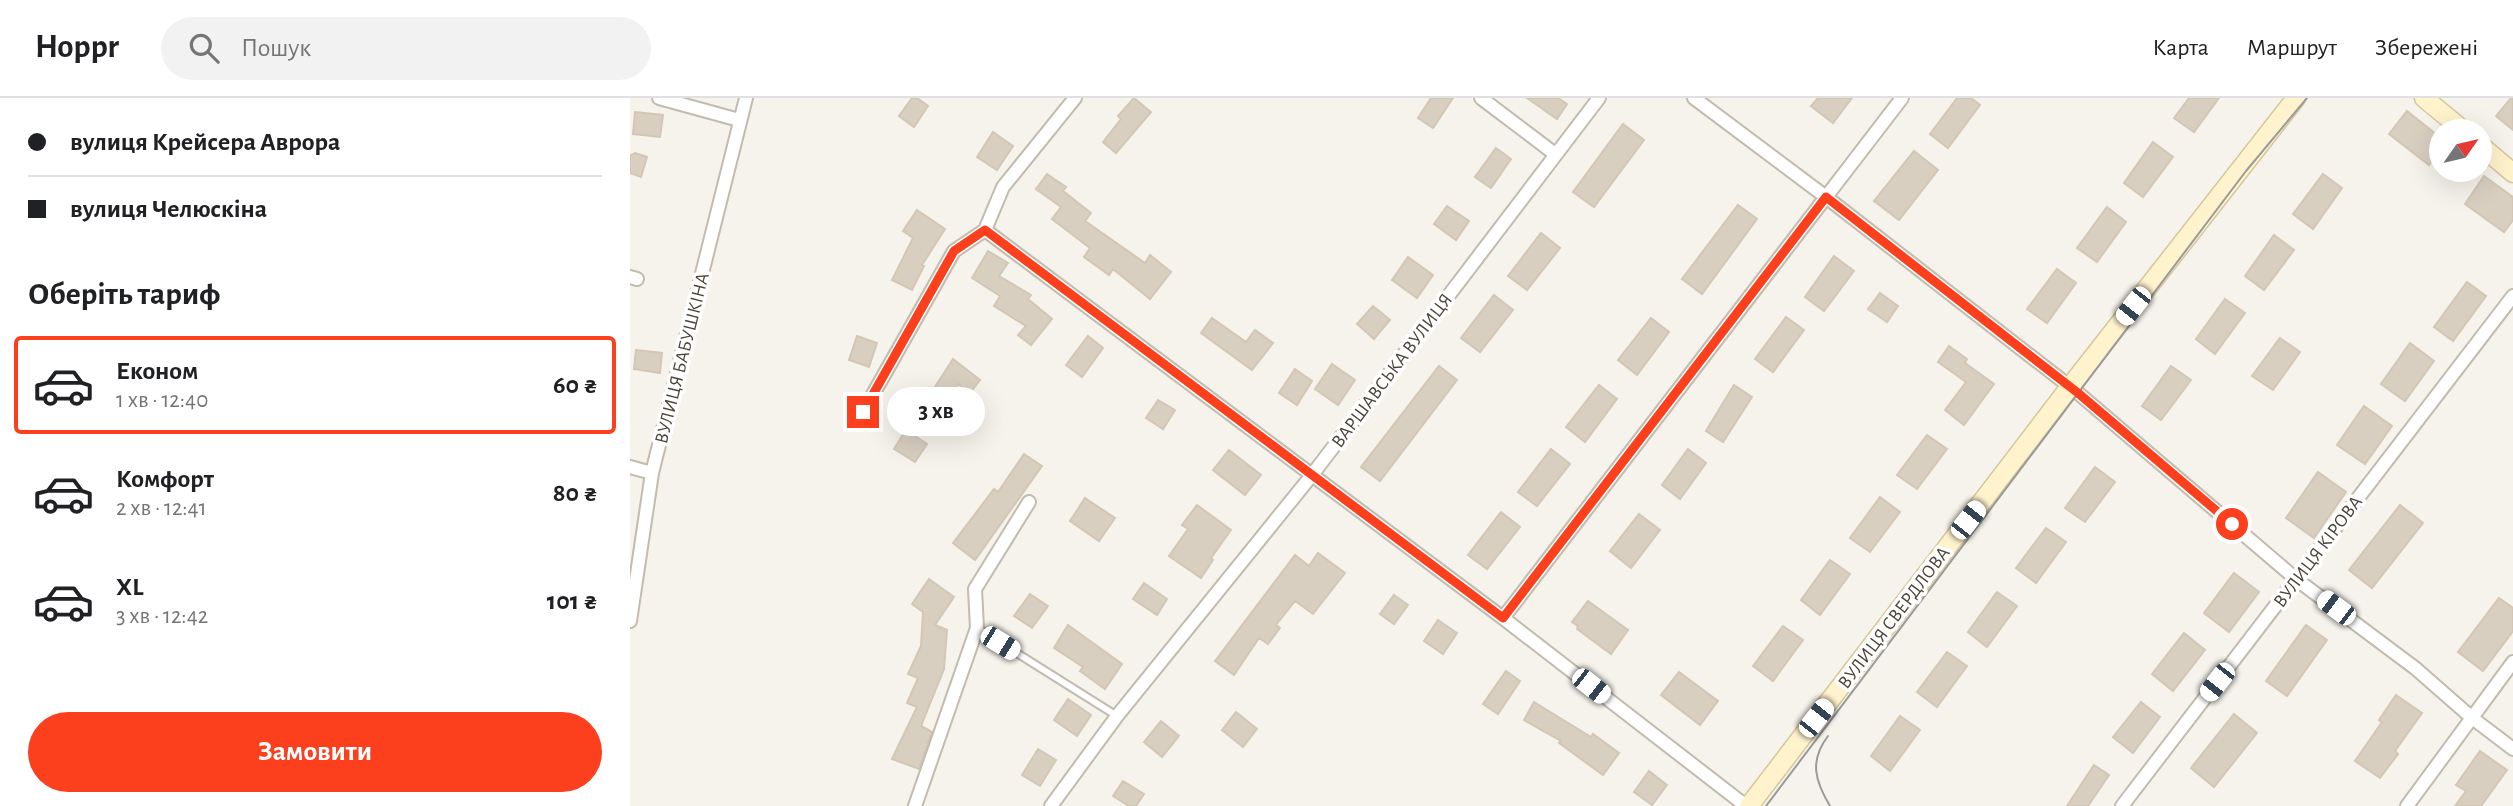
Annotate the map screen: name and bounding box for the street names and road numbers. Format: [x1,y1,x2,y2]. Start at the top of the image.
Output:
street label: ВУЛИЦЯ БАБУШКІНА [652,271,713,446]
street label: ВАРШАВСЬКА ВУЛИЦЯ [1328,290,1456,452]
street label: ВУЛИЦЯ КІРОВА [2270,493,2366,611]
street label: ВУЛИЦЯ СВЕРДЛОВА [1835,543,1954,692]

